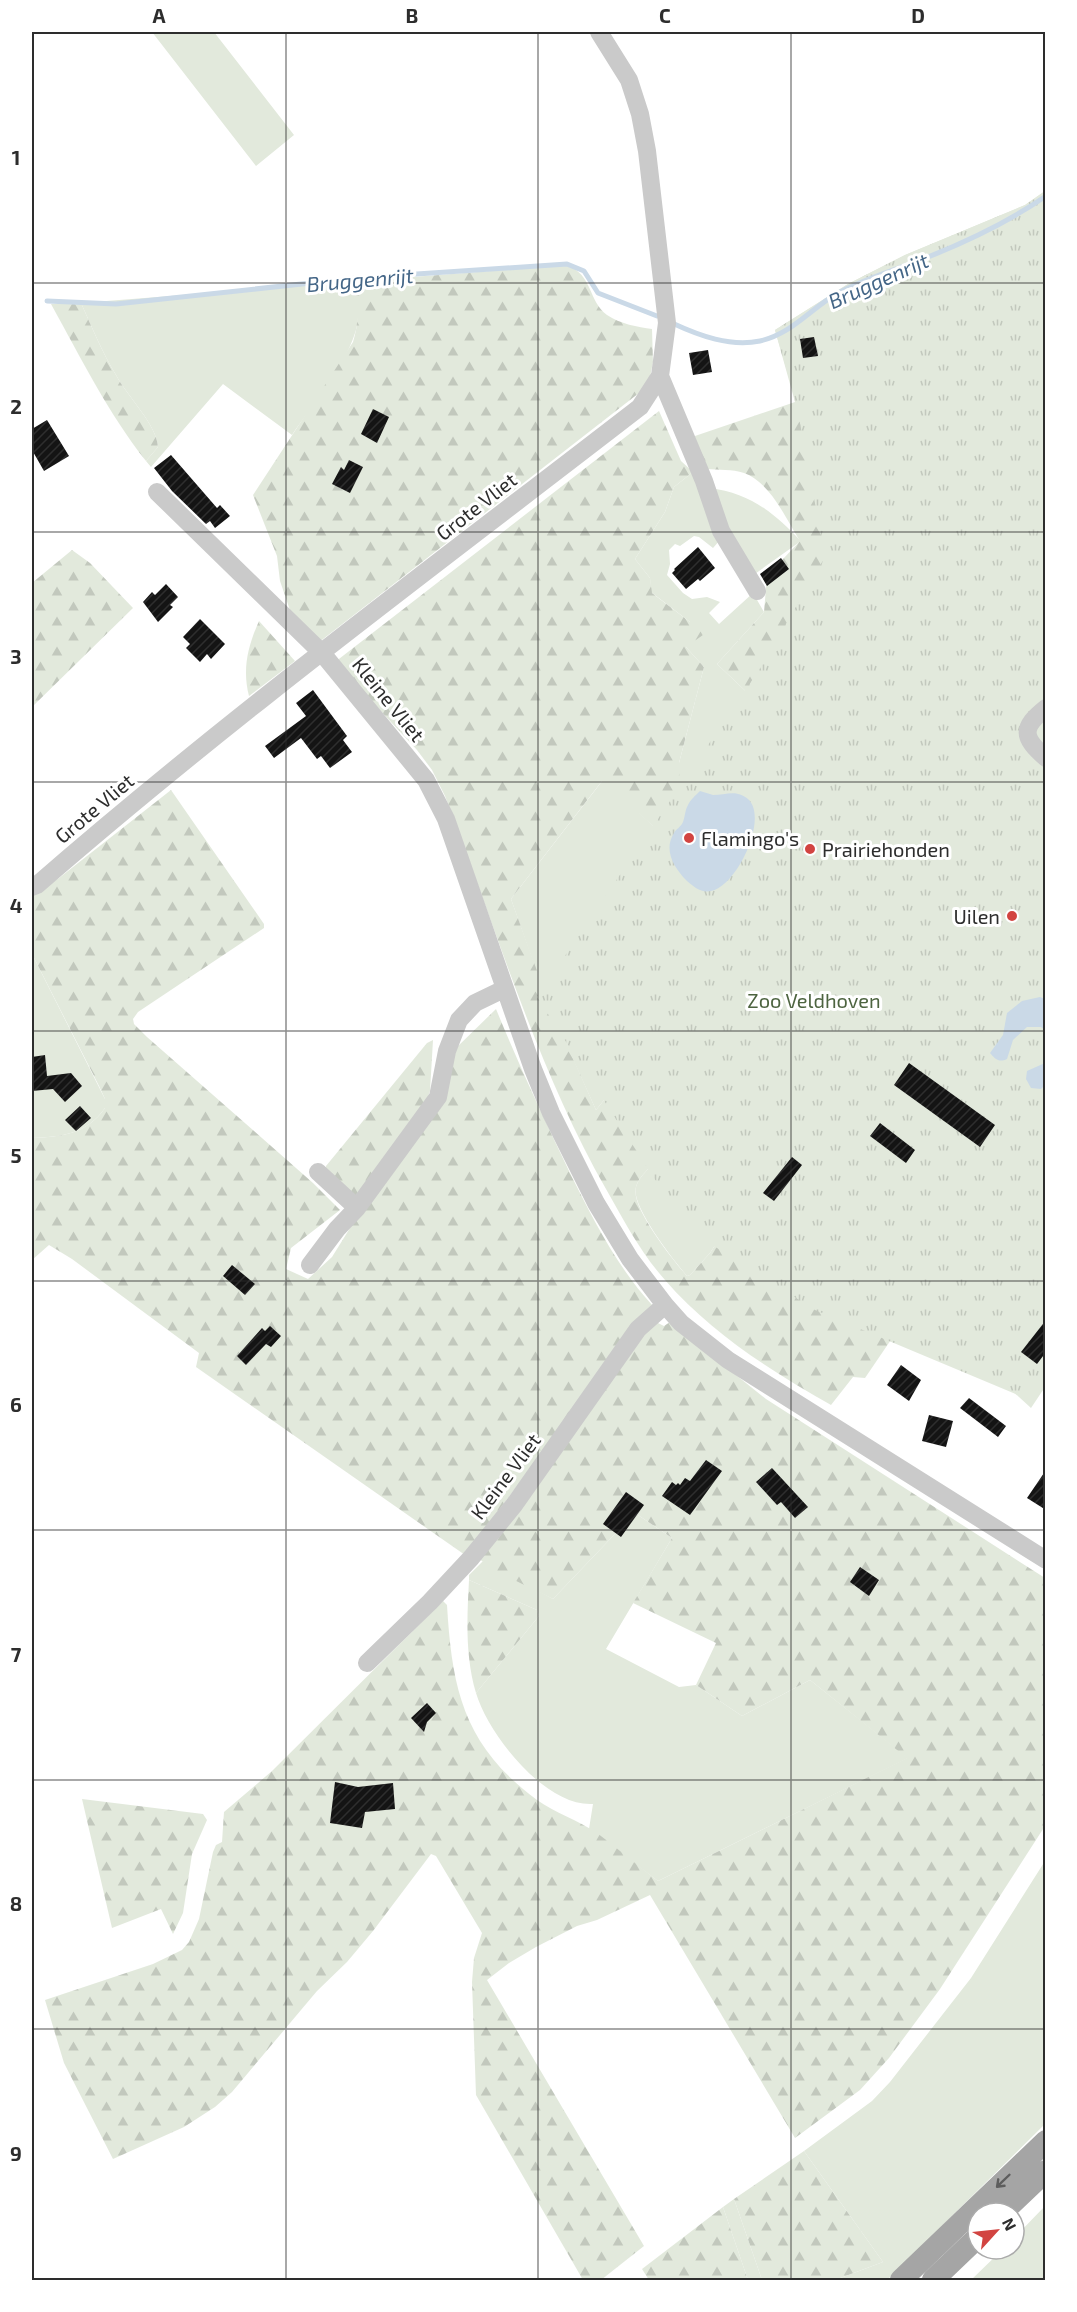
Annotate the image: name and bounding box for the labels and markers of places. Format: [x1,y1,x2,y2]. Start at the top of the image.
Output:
place label: Flamingo's [701,826,799,850]
marker: Flamingo's [682,831,696,845]
place label: Prairiehonden [822,837,950,861]
marker: Prairiehonden [803,842,817,856]
place label: Uilen [953,904,1000,928]
marker: Uilen [1005,909,1019,923]

